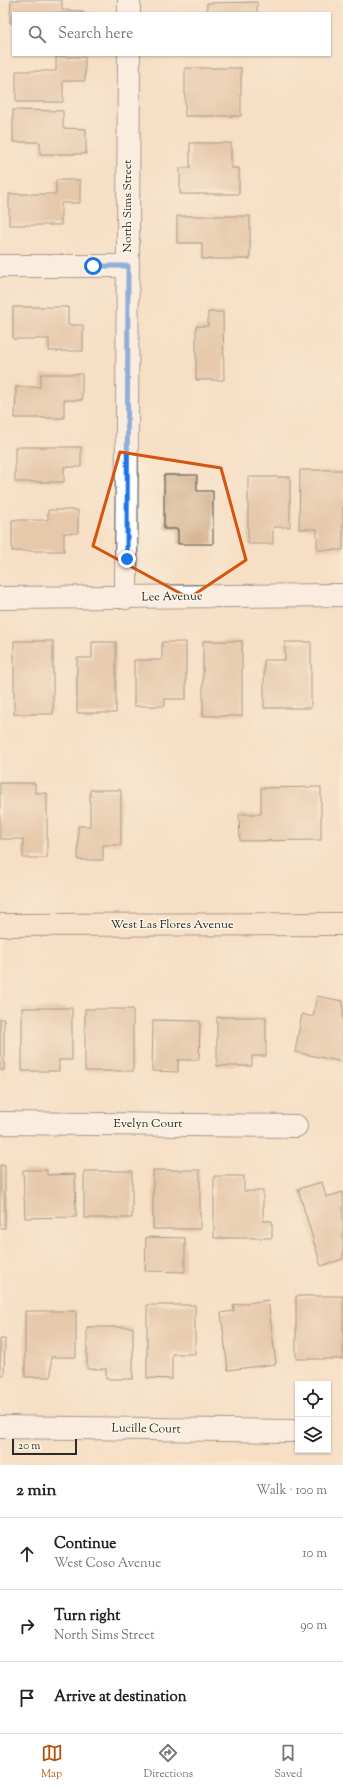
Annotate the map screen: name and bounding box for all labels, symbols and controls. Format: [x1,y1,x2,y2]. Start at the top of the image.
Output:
search box [12,12,331,56]
icon: search [26,23,48,45]
text: Search here [58,24,133,45]
street label: North Sims Street [119,160,137,252]
route start [84,257,102,275]
route end [118,550,136,568]
street label: Lee Avenue [141,587,203,607]
street label: West Las Flores Avenue [110,916,234,934]
street label: Evelyn Court [114,1115,182,1133]
map controls [295,1381,331,1453]
button: locate [295,1381,331,1417]
button: layers [295,1417,331,1453]
street label: Lucille Court [111,1419,181,1439]
scale bar [12,1437,77,1456]
text: 20 m [18,1438,40,1454]
text: 2 min [16,1479,57,1503]
text: Walk · 100 m [256,1482,327,1500]
text: Continue [54,1534,116,1555]
icon: ahead [16,1543,38,1565]
text: 10 m [302,1545,327,1563]
text: West Coso Avenue [54,1555,161,1573]
text: Turn right [54,1606,120,1627]
icon: right [16,1615,38,1637]
text: 90 m [300,1617,327,1635]
text: North Sims Street [54,1627,155,1645]
icon: arrive [16,1687,38,1709]
text: Arrive at destination [54,1687,187,1708]
tab: Map [41,1742,63,1782]
tab: Directions [144,1742,193,1782]
tab: Saved [274,1742,302,1782]

